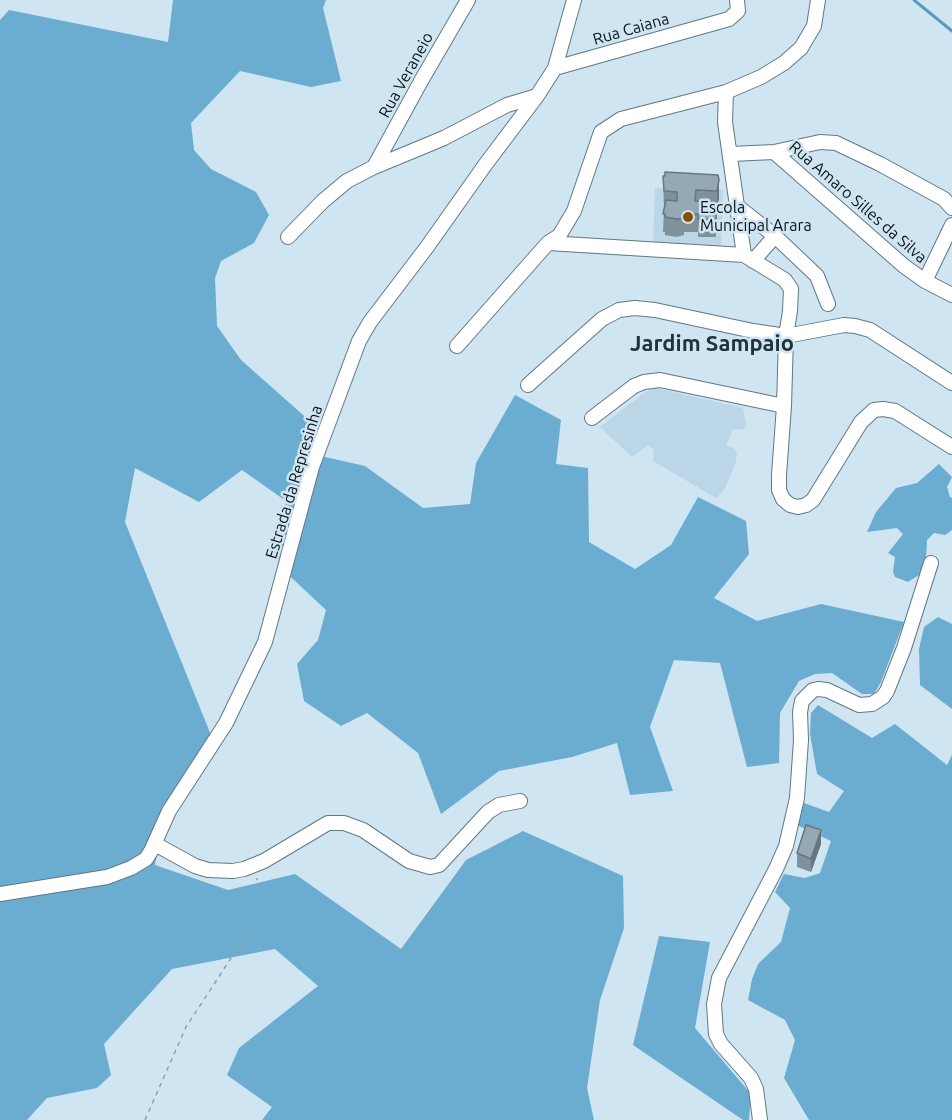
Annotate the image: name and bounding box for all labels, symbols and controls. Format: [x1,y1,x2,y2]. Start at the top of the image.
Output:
street label: Rua Caiana [591,9,671,49]
street label: Rua Veraneio [375,29,437,121]
street label: Rua Amaro Silles da Silva [785,137,931,267]
place label: Escola Municipal Arara [700,198,812,236]
marker: Escola Municipal Arara [681,210,695,224]
district label: Jardim Sampaio [630,331,794,357]
street label: Estrada da Represinha [262,403,326,561]

